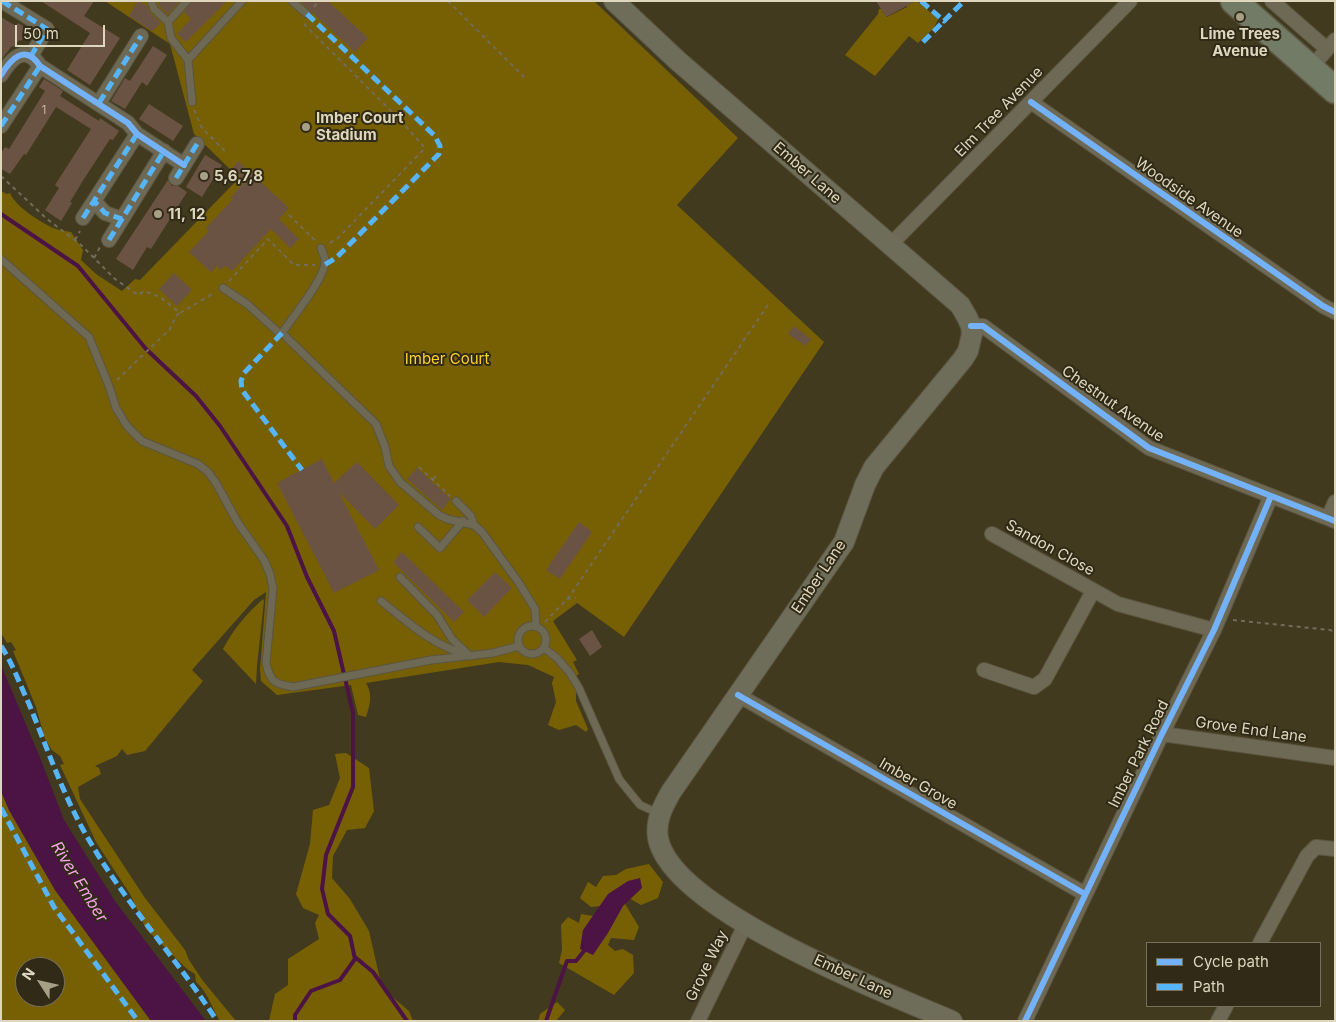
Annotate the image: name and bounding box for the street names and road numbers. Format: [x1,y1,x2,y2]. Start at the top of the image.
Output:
street label: Elm Tree Avenue [951,63,1047,161]
street label: Ember Lane [769,139,845,207]
street label: Woodside Avenue [1132,154,1246,242]
street label: Chestnut Avenue [1058,362,1168,446]
street label: Sandon Close [1003,516,1097,580]
street label: Ember Lane [788,537,850,617]
street label: Imber Park Road [1105,697,1173,811]
street label: Grove End Lane [1194,713,1308,747]
street label: Imber Grove [876,754,960,814]
street label: Grove Way [682,927,732,1005]
street label: Ember Lane [811,951,895,1003]

